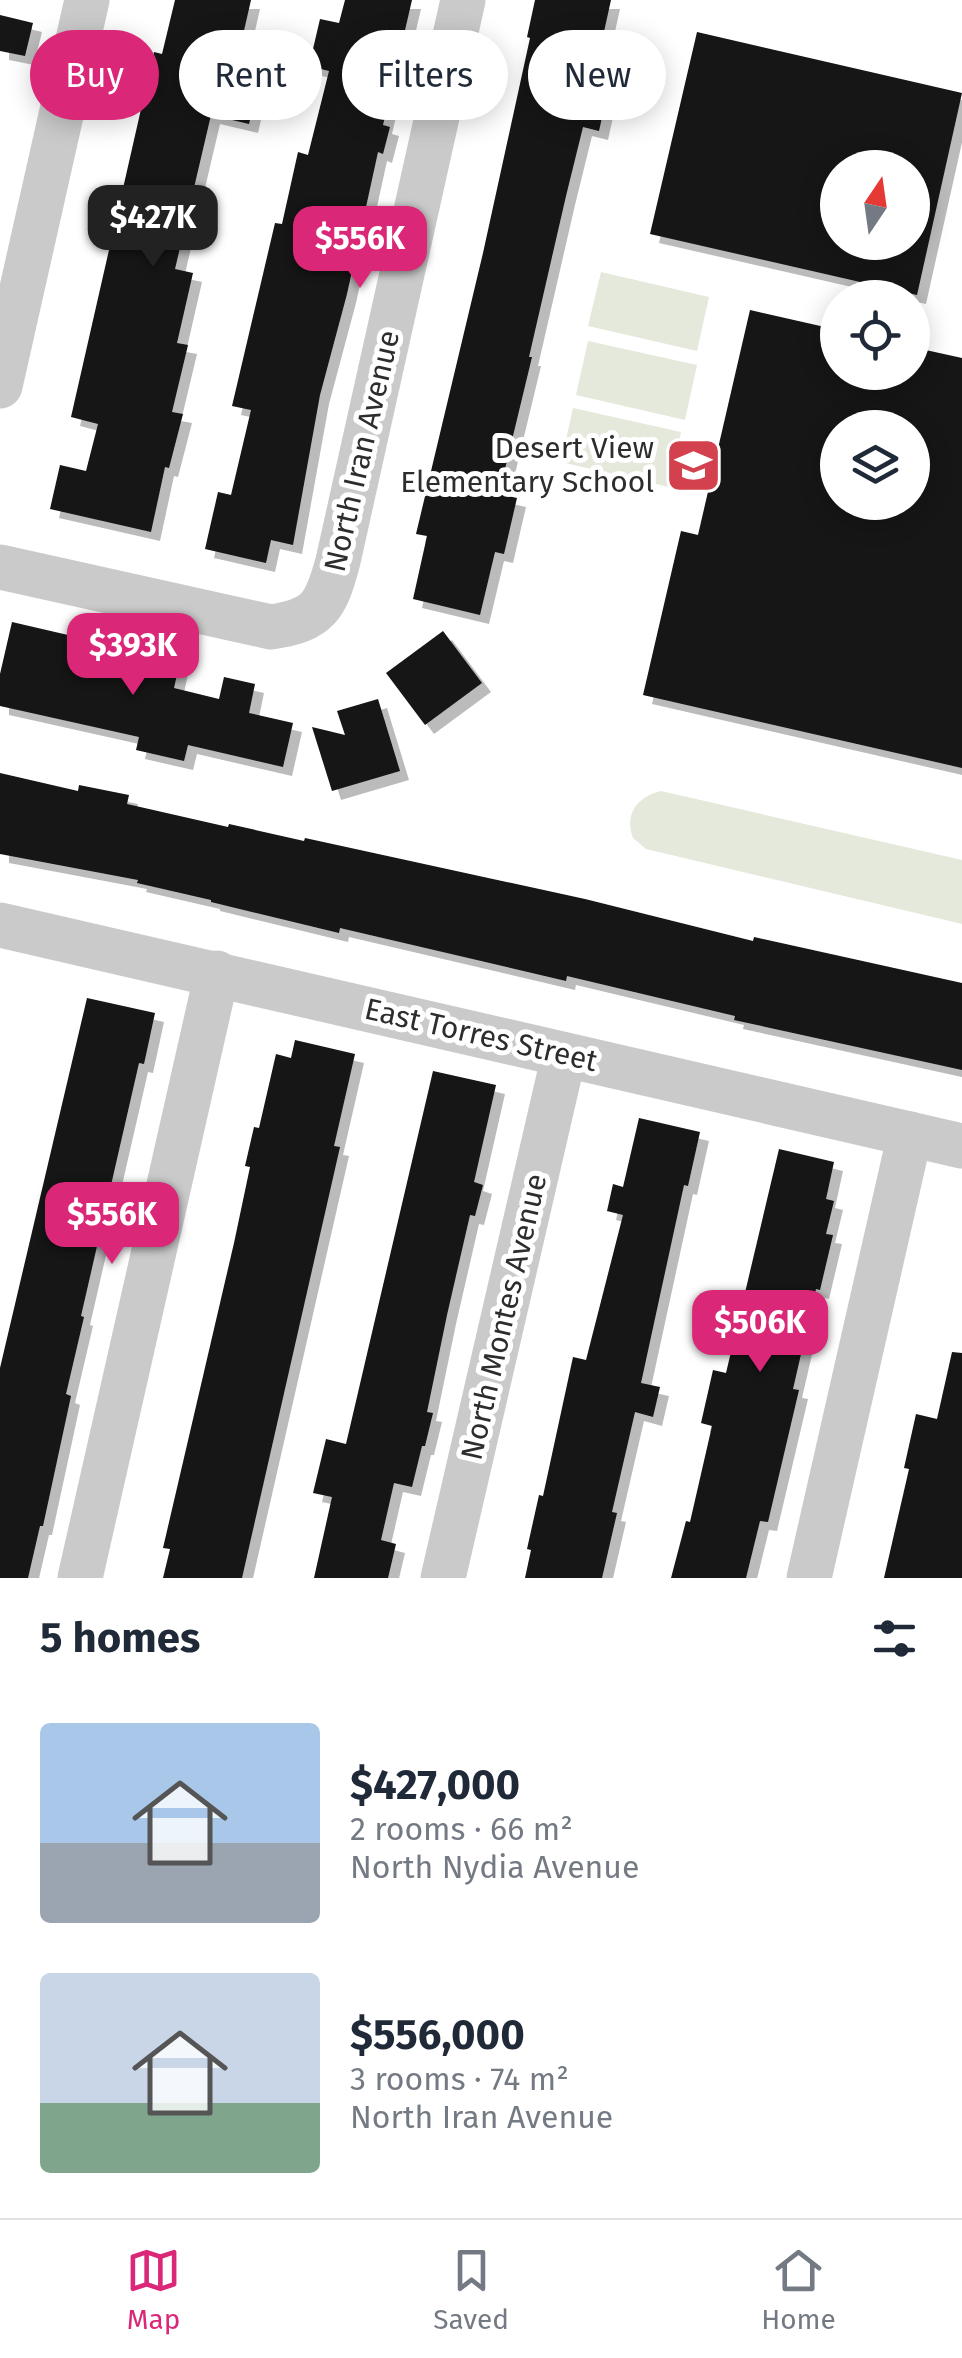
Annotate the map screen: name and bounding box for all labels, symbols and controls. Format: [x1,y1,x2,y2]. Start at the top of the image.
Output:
chip: Buy [30,30,159,120]
chip: Rent [179,30,322,120]
chip: Filters [342,30,508,120]
chip: New [528,30,666,120]
north arrow [820,150,930,260]
map controls [820,150,930,520]
pin: $427K [83,185,223,270]
text: $427K [110,198,196,236]
pin: $556K [290,206,430,291]
text: $556K [315,219,405,257]
button: locate [820,280,930,390]
street label: North Iran Avenue [317,327,407,575]
button: layers [820,410,930,520]
place label: Desert View Elementary School [400,430,654,500]
school or university icon: Desert View Elementary School [663,435,723,495]
pin: $393K [63,613,203,698]
text: $393K [89,626,177,664]
street label: East Torres Street [361,991,601,1079]
street label: North Montes Avenue [454,1170,554,1464]
pin: $556K [42,1182,182,1267]
text: $556K [67,1195,157,1233]
pin: $506K [690,1290,830,1375]
text: $506K [714,1303,806,1341]
icon: filters [867,1611,922,1666]
text: 5 homes [40,1613,200,1663]
text: $427,000 [350,1760,520,1810]
icon: home [120,1763,240,1883]
text: 2 rooms · 66 m² [350,1810,573,1848]
text: North Nydia Avenue [350,1848,639,1886]
text: $556,000 [350,2010,525,2060]
icon: home [120,2013,240,2133]
text: 3 rooms · 74 m² [350,2060,569,2098]
text: North Iran Avenue [350,2098,613,2136]
tab: Map [126,2243,181,2336]
tab: Saved [433,2243,509,2336]
tab: Home [761,2243,836,2336]

